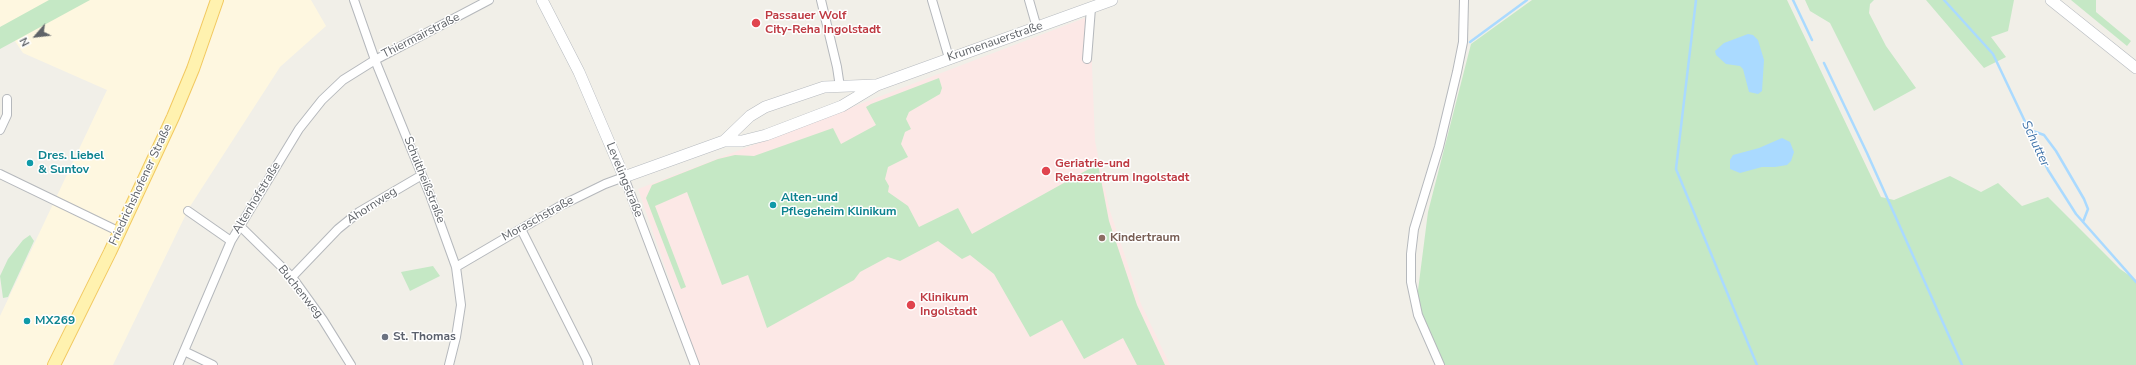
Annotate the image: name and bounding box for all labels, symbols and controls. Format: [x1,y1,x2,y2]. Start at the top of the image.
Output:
place label: Passauer Wolf City-Reha Ingolstadt [765,9,881,37]
street label: Thiermairstraße [380,10,462,62]
north arrow [16,16,56,56]
marker: Passauer Wolf City-Reha Ingolstadt [750,17,762,29]
street label: Krumenauerstraße [945,19,1045,65]
text: N [16,35,34,49]
water label: Schutter [2018,118,2052,170]
street label: Friedrichshofener Straße [107,122,175,248]
street label: Schultheißstraße [400,135,448,225]
street label: Levelingstraße [602,140,646,220]
place label: Dres. Liebel & Suntov [38,149,104,177]
place label: Geriatrie-und Rehazentrum Ingolstadt [1055,157,1189,185]
marker: Dres. Liebel & Suntov [25,158,35,168]
street label: Altenhofstraße [230,160,284,236]
marker: Geriatrie-und Rehazentrum Ingolstadt [1040,165,1052,177]
street label: Ahornweg [344,185,400,227]
place label: Alten-und Pflegeheim Klinikum [781,191,896,219]
street label: Moraschstraße [500,193,576,245]
marker: Alten-und Pflegeheim Klinikum [768,200,778,210]
place label: Kindertraum [1110,231,1180,245]
marker: Kindertraum [1097,233,1107,243]
street label: Buchenweg [274,263,326,321]
place label: Klinikum Ingolstadt [920,291,977,319]
marker: Klinikum Ingolstadt [905,299,917,311]
place label: MX269 [35,314,75,328]
marker: MX269 [22,316,32,326]
place label: St. Thomas [393,330,456,344]
marker: St. Thomas [380,332,390,342]

